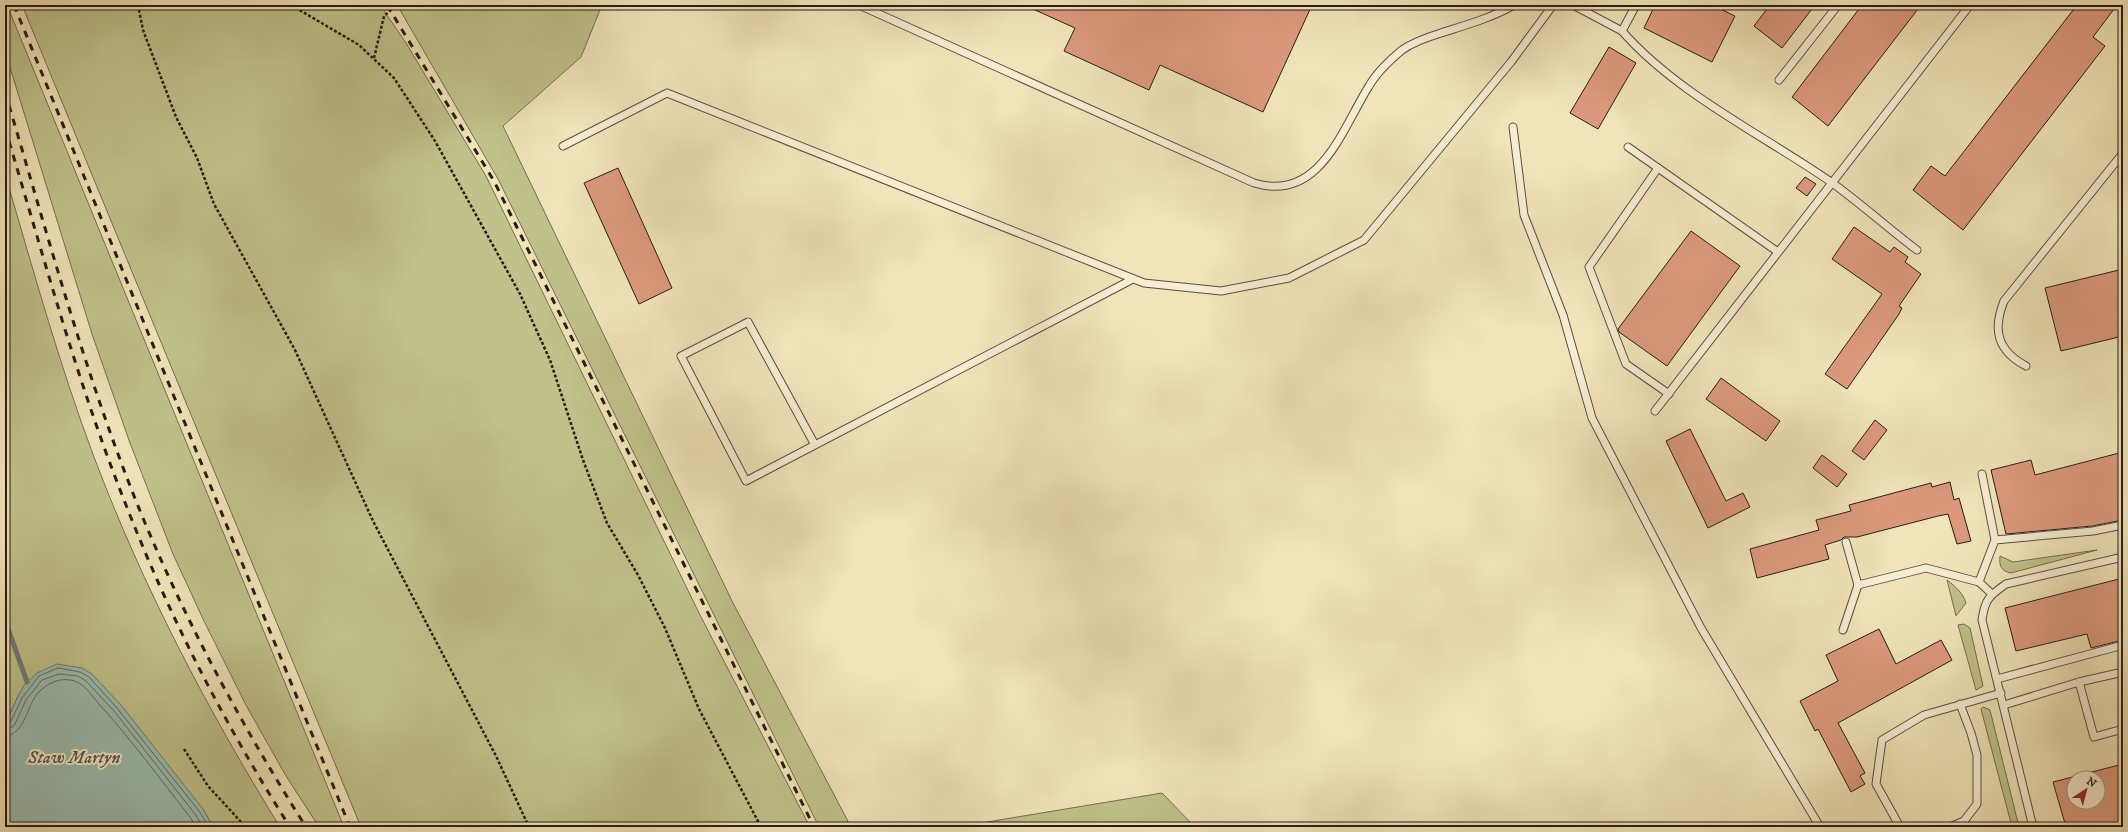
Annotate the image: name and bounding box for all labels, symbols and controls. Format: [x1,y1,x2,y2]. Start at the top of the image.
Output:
water label: Staw Martyn [27,747,120,769]
north arrow [2066,770,2106,810]
text: N [2084,774,2099,791]

